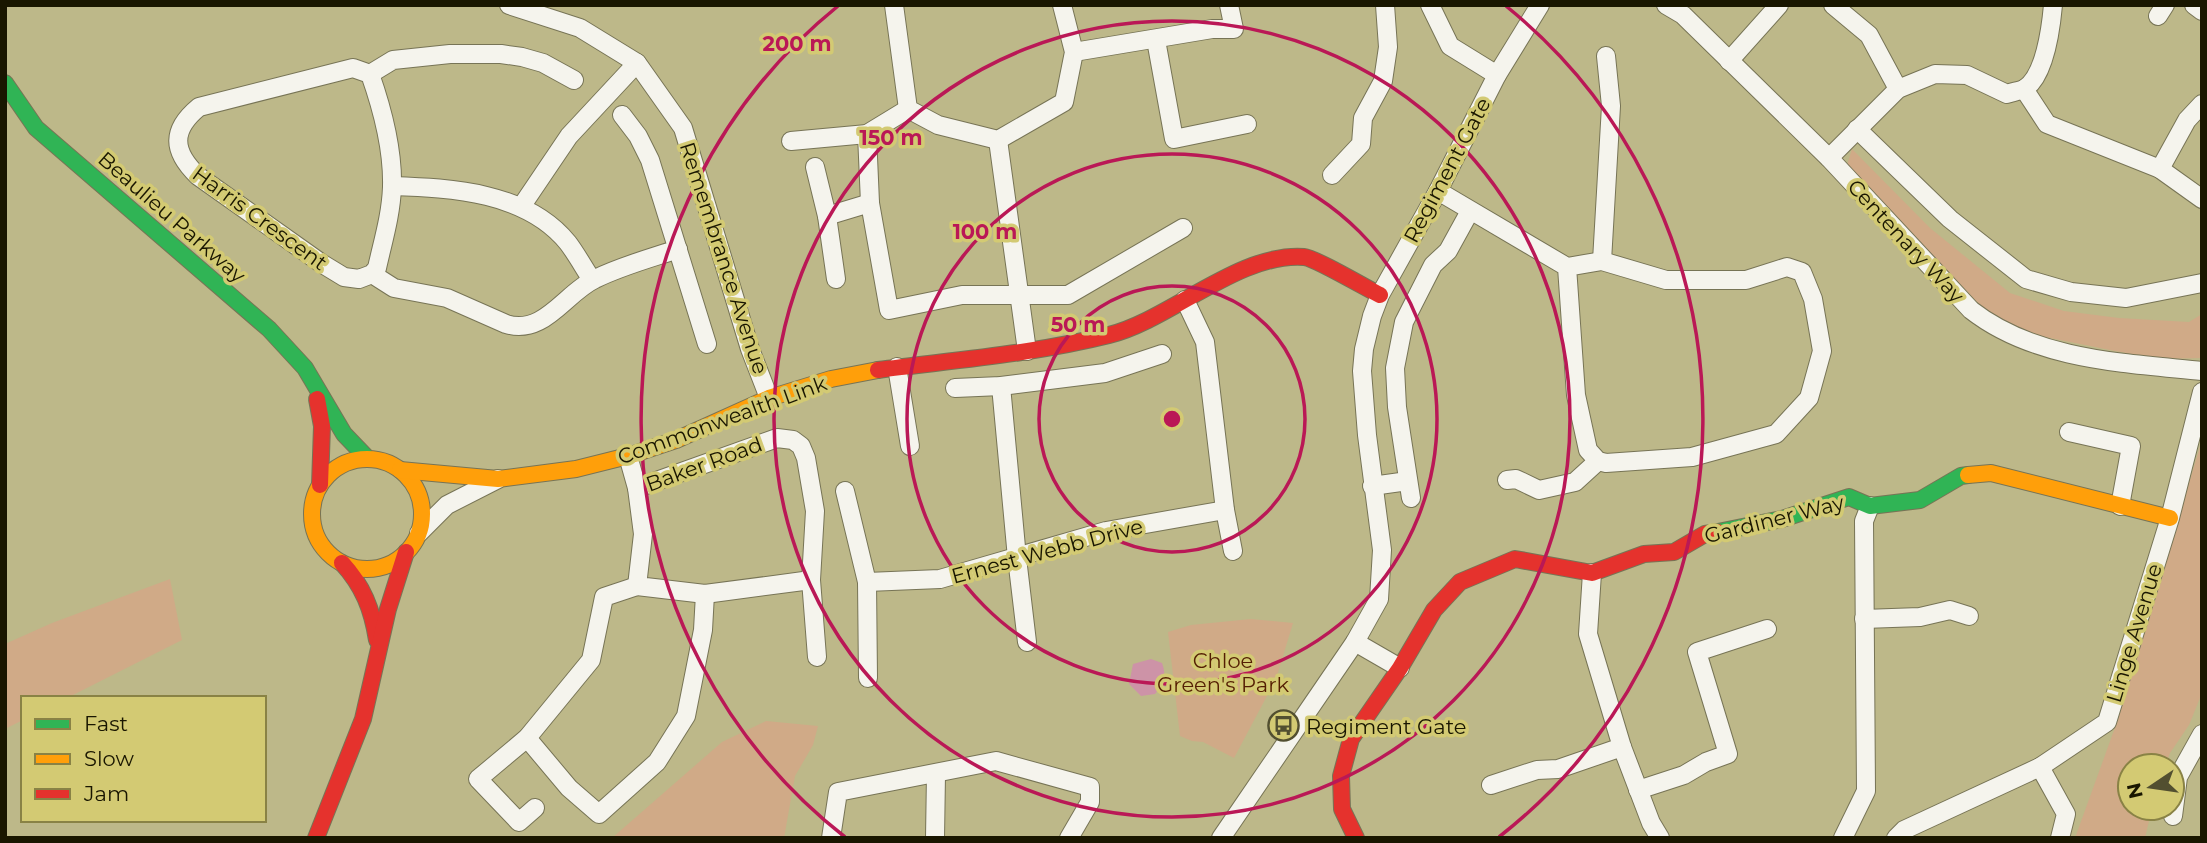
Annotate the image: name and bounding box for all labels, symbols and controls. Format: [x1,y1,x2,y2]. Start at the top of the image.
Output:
text: 200 m [763,31,831,56]
street label: Regiment Gate [1398,93,1496,247]
text: 150 m [860,125,922,150]
street label: Remembrance Avenue [675,139,773,377]
street label: Beaulieu Parkway [93,146,251,288]
street label: Harris Crescent [188,161,332,275]
street label: Centenary Way [1843,174,1970,308]
text: 100 m [953,219,1017,244]
text: 50 m [1051,312,1105,337]
street label: Commonwealth Link [614,370,830,469]
centre of rings [1160,407,1184,431]
street label: Baker Road [642,431,766,497]
street label: Gardiner Way [1702,489,1847,548]
street label: Ernest Webb Drive [948,513,1146,589]
street label: Linge Avenue [2101,560,2167,706]
park label: Chloe Green's Park [1157,648,1289,697]
legend [21,696,266,822]
bus stop icon: Regiment Gate [1266,709,1300,743]
text: Fast [84,711,128,736]
place label: Regiment Gate [1306,714,1467,739]
text: Slow [84,746,134,771]
north arrow [2116,752,2186,822]
text: Jam [83,781,129,806]
text: N [2122,781,2148,801]

